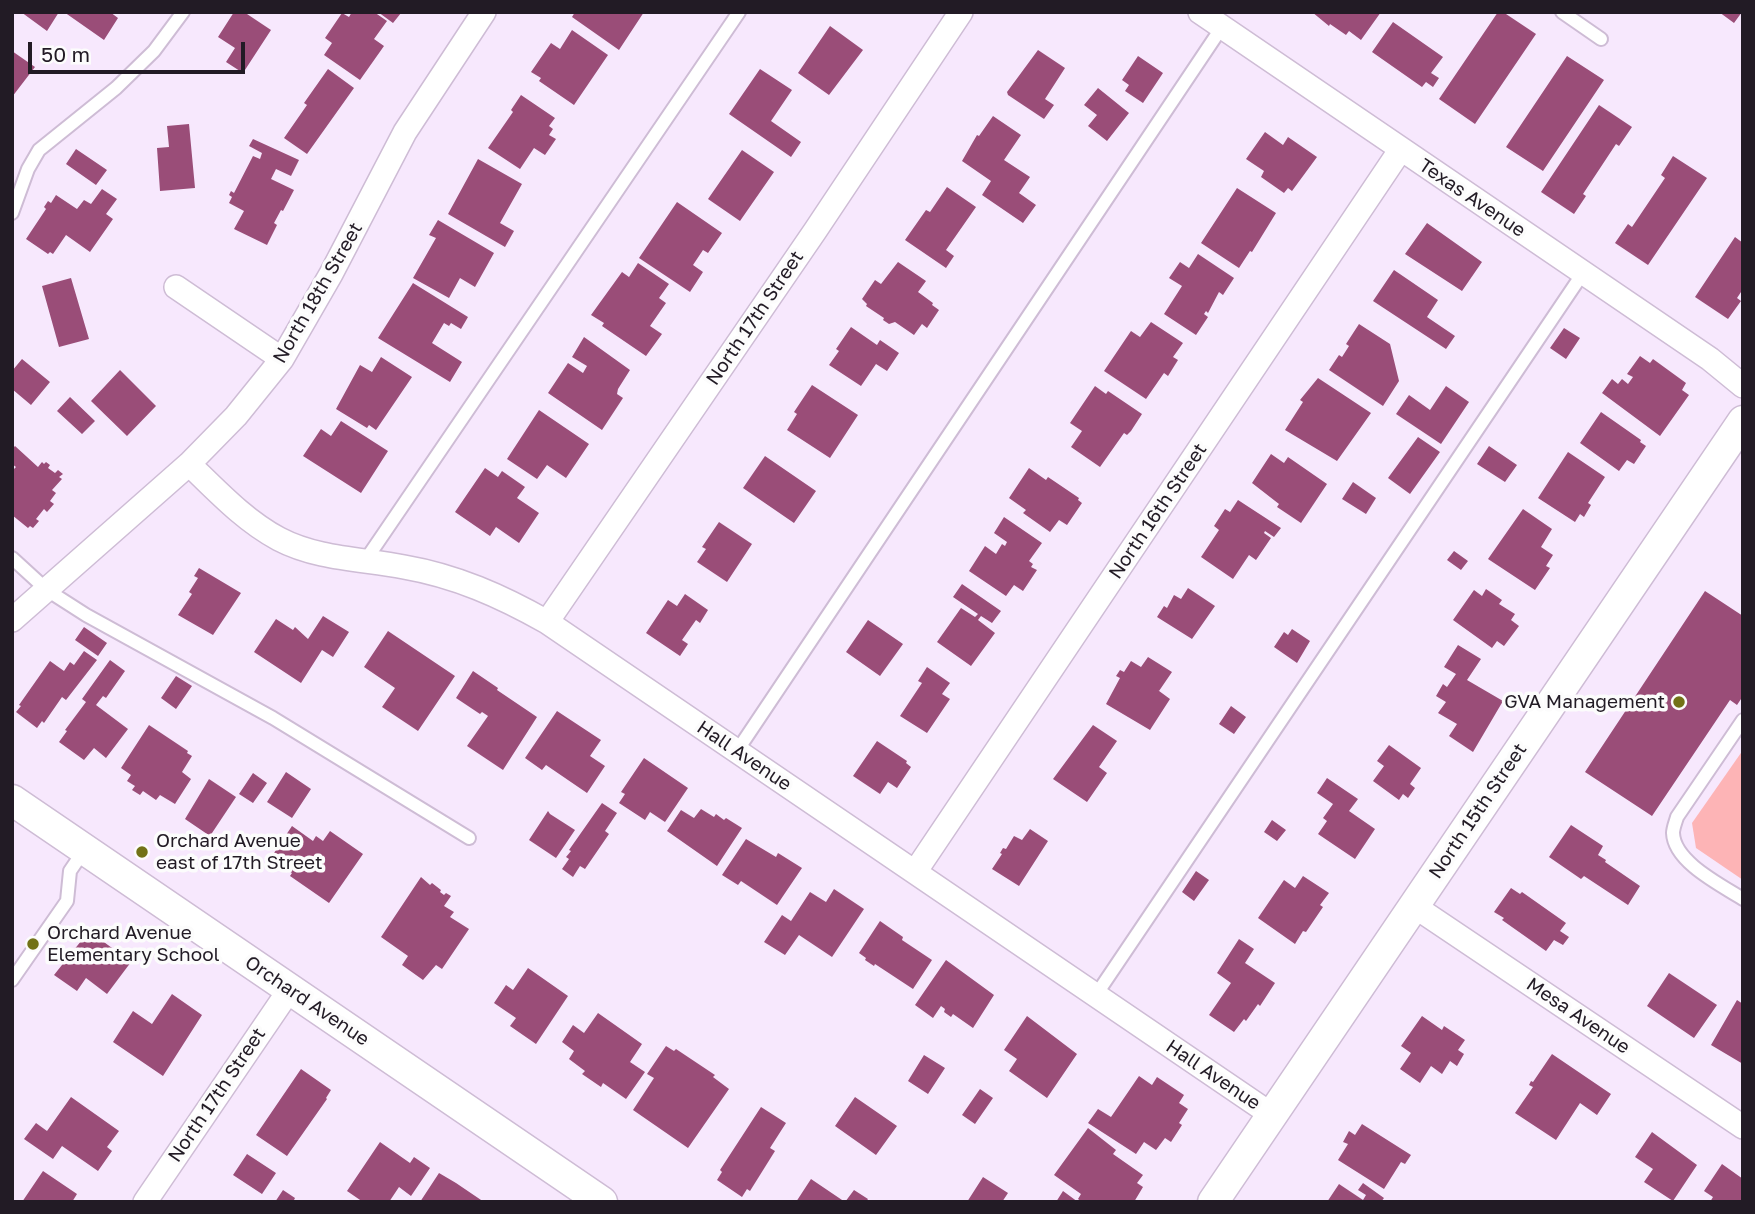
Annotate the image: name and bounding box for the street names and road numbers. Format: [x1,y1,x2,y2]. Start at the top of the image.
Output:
street label: Texas Avenue [1414,154,1530,242]
street label: North 18th Street [268,219,368,367]
street label: North 17th Street [702,246,808,390]
street label: North 16th Street [1104,439,1212,583]
street label: Hall Avenue [692,716,796,796]
street label: North 15th Street [1424,739,1532,883]
street label: Orchard Avenue [241,951,373,1051]
street label: Mesa Avenue [1522,973,1634,1059]
street label: North 17th Street [164,1023,270,1167]
street label: Hall Avenue [1161,1035,1265,1115]

